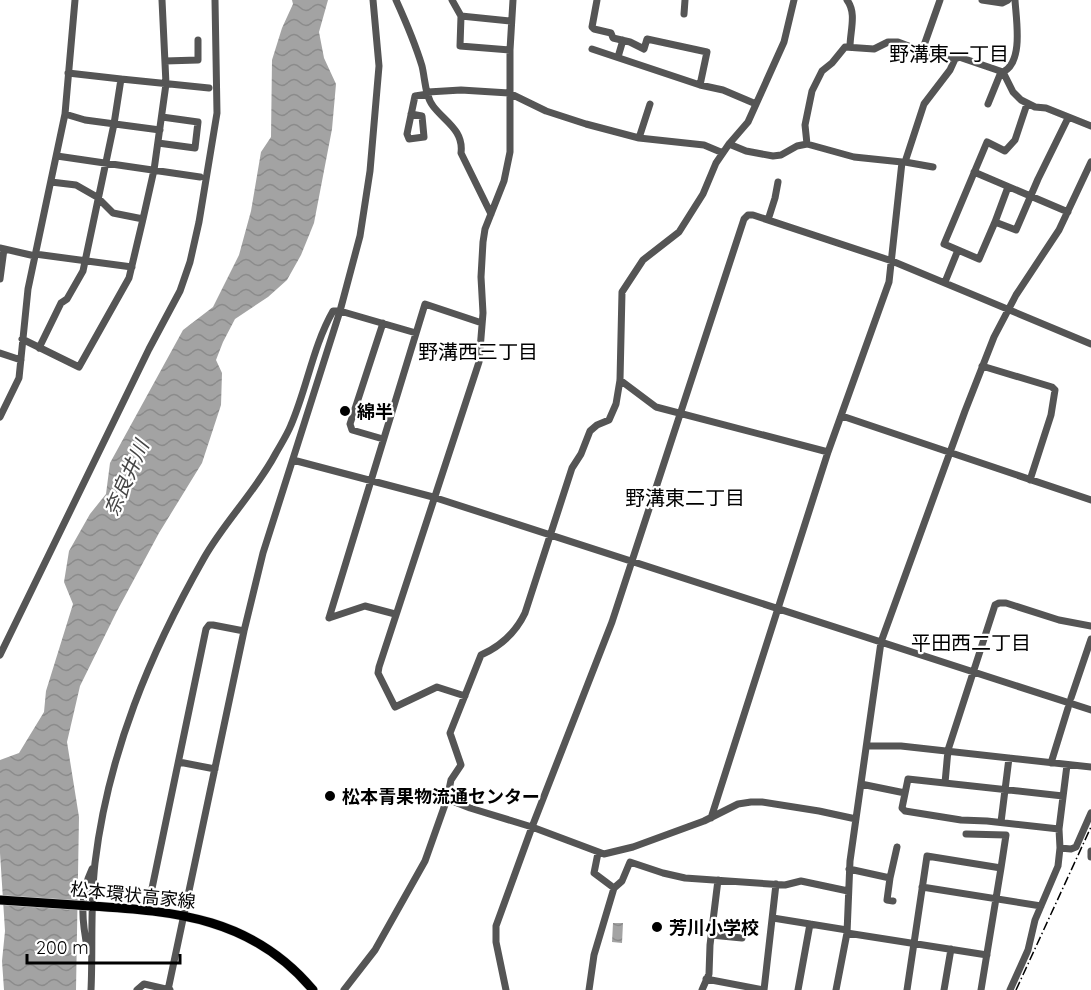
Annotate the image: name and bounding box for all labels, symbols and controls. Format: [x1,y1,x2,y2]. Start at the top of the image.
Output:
district label: 野溝東一丁目 [889,41,1009,66]
district label: 野溝西三丁目 [418,339,538,364]
place label: 綿半 [357,400,393,423]
marker: 綿半 [338,404,352,418]
water label: 奈良井川 [98,435,155,520]
district label: 野溝東二丁目 [625,485,745,510]
district label: 平田西二丁目 [911,630,1031,655]
place label: 松本青果物流通センター [342,785,540,808]
marker: 松本青果物流通センター [323,789,337,803]
street label: 松本環状高家線 [69,877,197,913]
place label: 芳川小学校 [669,916,759,939]
marker: 芳川小学校 [650,920,664,934]
scale bar [27,927,180,965]
text: 200 m [36,936,89,959]

